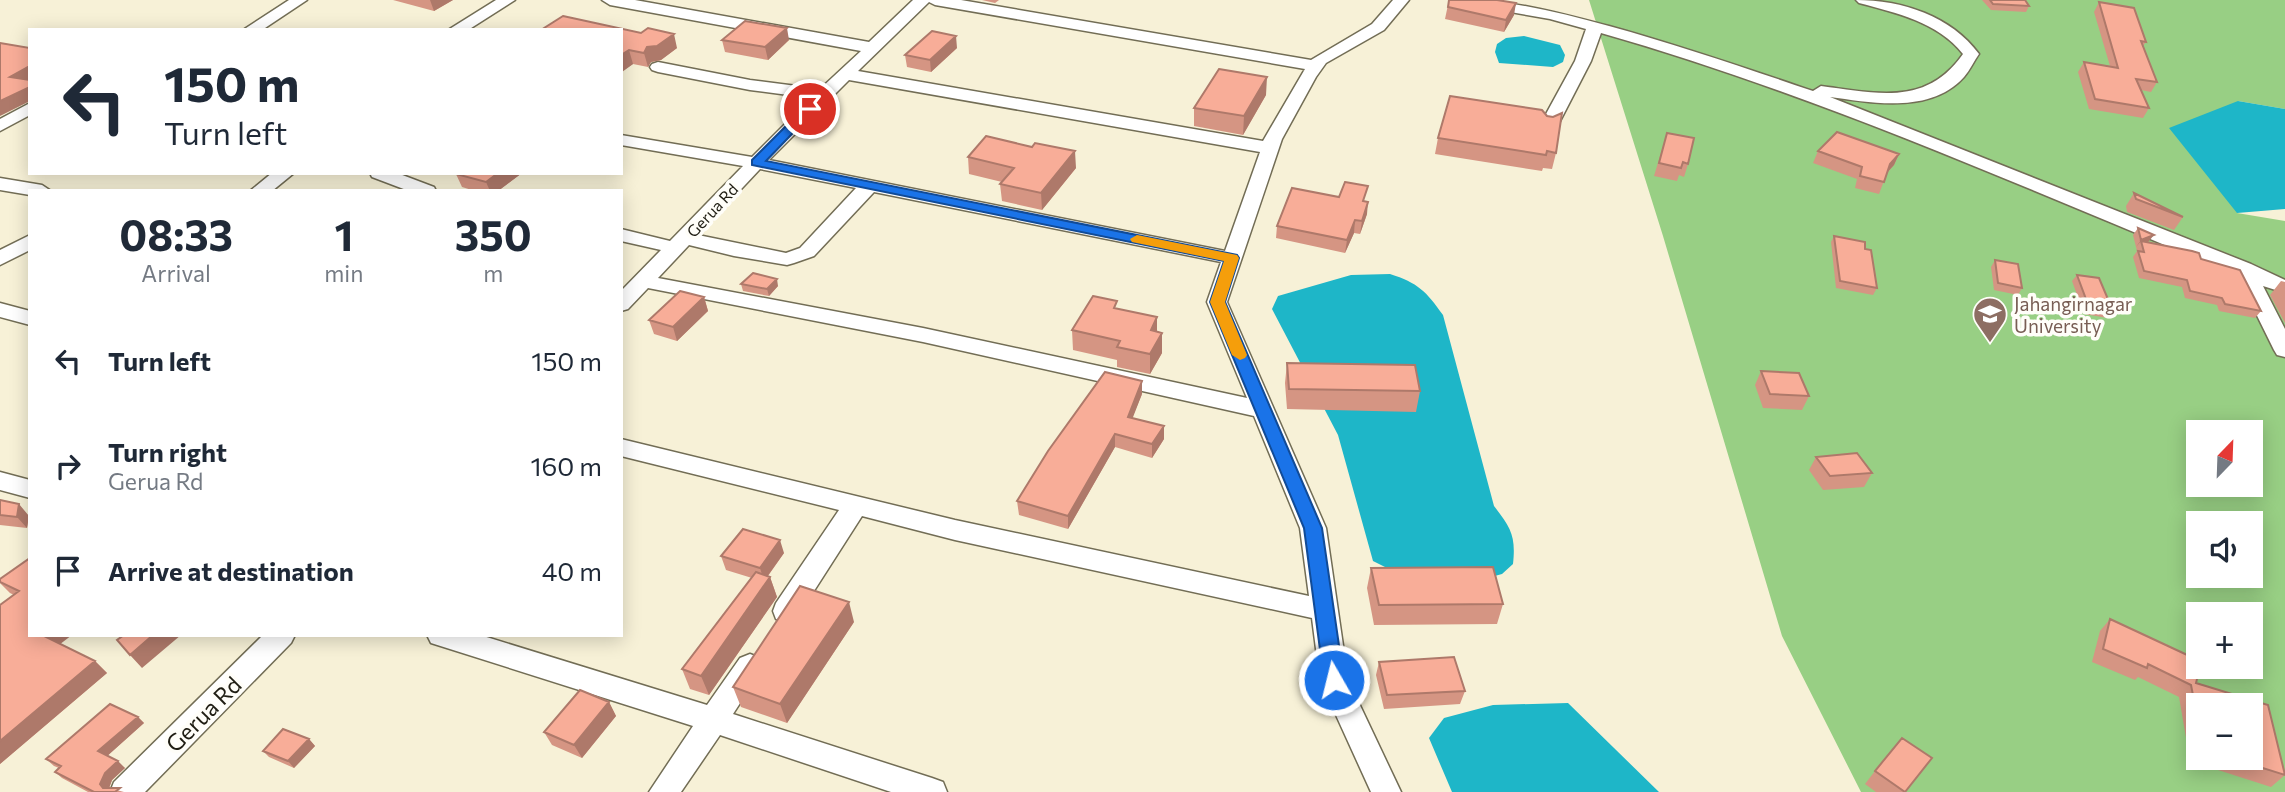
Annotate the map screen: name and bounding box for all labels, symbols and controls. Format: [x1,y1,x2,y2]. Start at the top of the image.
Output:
text: 150 m [164,52,299,112]
icon: left [49,56,140,147]
pin [780,79,840,139]
icon: arrive [791,90,829,128]
text: Turn left [164,112,288,152]
street label: Gerua Rd [682,179,742,241]
text: 08:33 [119,208,233,260]
text: 1 [334,208,353,260]
text: 350 [455,208,532,260]
text: Arrival [141,259,211,287]
text: min [324,259,363,287]
text: m [483,259,503,287]
place label: Jahangirnagar University [2014,292,2133,337]
school or university icon: Jahangirnagar University [1971,295,2009,344]
icon: left [49,342,87,380]
text: Turn left [108,345,211,376]
text: 150 m [531,345,602,376]
north arrow [2186,420,2263,497]
map controls [2186,420,2263,770]
text: Turn right [108,436,227,467]
icon: right [49,447,87,485]
text: 160 m [530,450,602,481]
text: Gerua Rd [108,467,203,495]
button: sound [2186,511,2263,588]
icon: arrive [49,552,87,590]
text: Arrive at destination [108,555,354,586]
text: 40 m [542,555,602,586]
button: + [2186,602,2263,679]
position arrow [1297,643,1371,717]
street label: Gerua Rd [159,670,247,758]
button: − [2186,693,2263,770]

